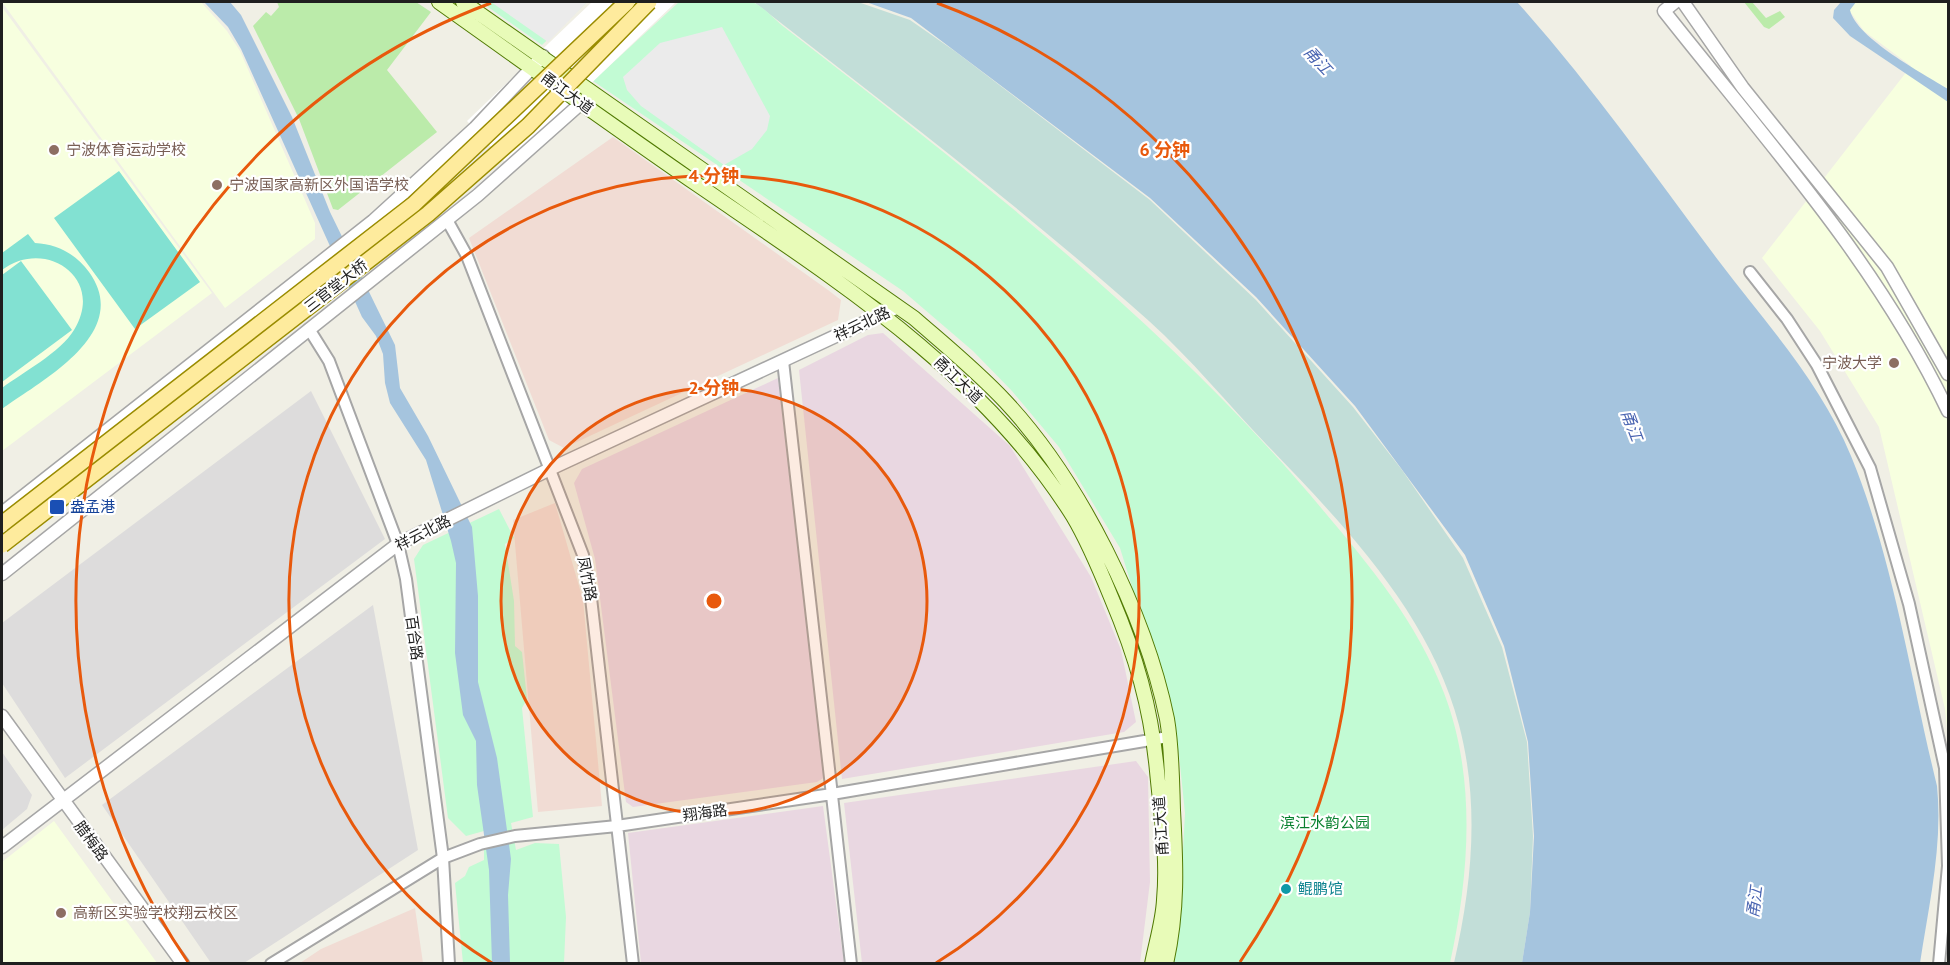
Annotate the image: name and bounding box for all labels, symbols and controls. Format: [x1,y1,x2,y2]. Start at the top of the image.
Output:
water label: 甬江 [1300,41,1338,80]
street label: 甬江大道 [537,67,597,118]
text: 6 分钟 [1140,138,1190,161]
place label: 宁波体育运动学校 [66,140,186,159]
marker: 宁波体育运动学校 [47,143,61,157]
text: 4 分钟 [689,164,739,187]
place label: 宁波国家高新区外国语学校 [229,175,409,194]
marker: 宁波国家高新区外国语学校 [210,178,224,192]
street label: 三官堂大桥 [300,255,371,316]
street label: 祥云北路 [831,302,893,345]
street label: 甬江大道 [930,352,987,407]
place label: 宁波大学 [1822,353,1882,372]
marker: 宁波大学 [1887,356,1901,370]
text: 2 分钟 [689,376,739,399]
water label: 甬江 [1617,406,1648,445]
place label: 盎孟港 [70,497,115,516]
marker: 盎孟港 [48,498,66,516]
street label: 祥云北路 [392,510,454,555]
street label: 凤竹路 [574,555,601,603]
centre of rings [704,591,724,611]
street label: 百合路 [402,614,427,662]
street label: 甬江大道 [1149,795,1172,857]
street label: 翔海路 [681,800,729,825]
park label: 滨江水韵公园 [1280,813,1370,832]
street label: 腊梅路 [70,817,113,864]
place label: 鲲鹏馆 [1298,879,1343,898]
marker: 鲲鹏馆 [1279,882,1293,896]
water label: 甬江 [1742,883,1766,919]
place label: 高新区实验学校翔云校区 [73,903,238,922]
marker: 高新区实验学校翔云校区 [54,906,68,920]

